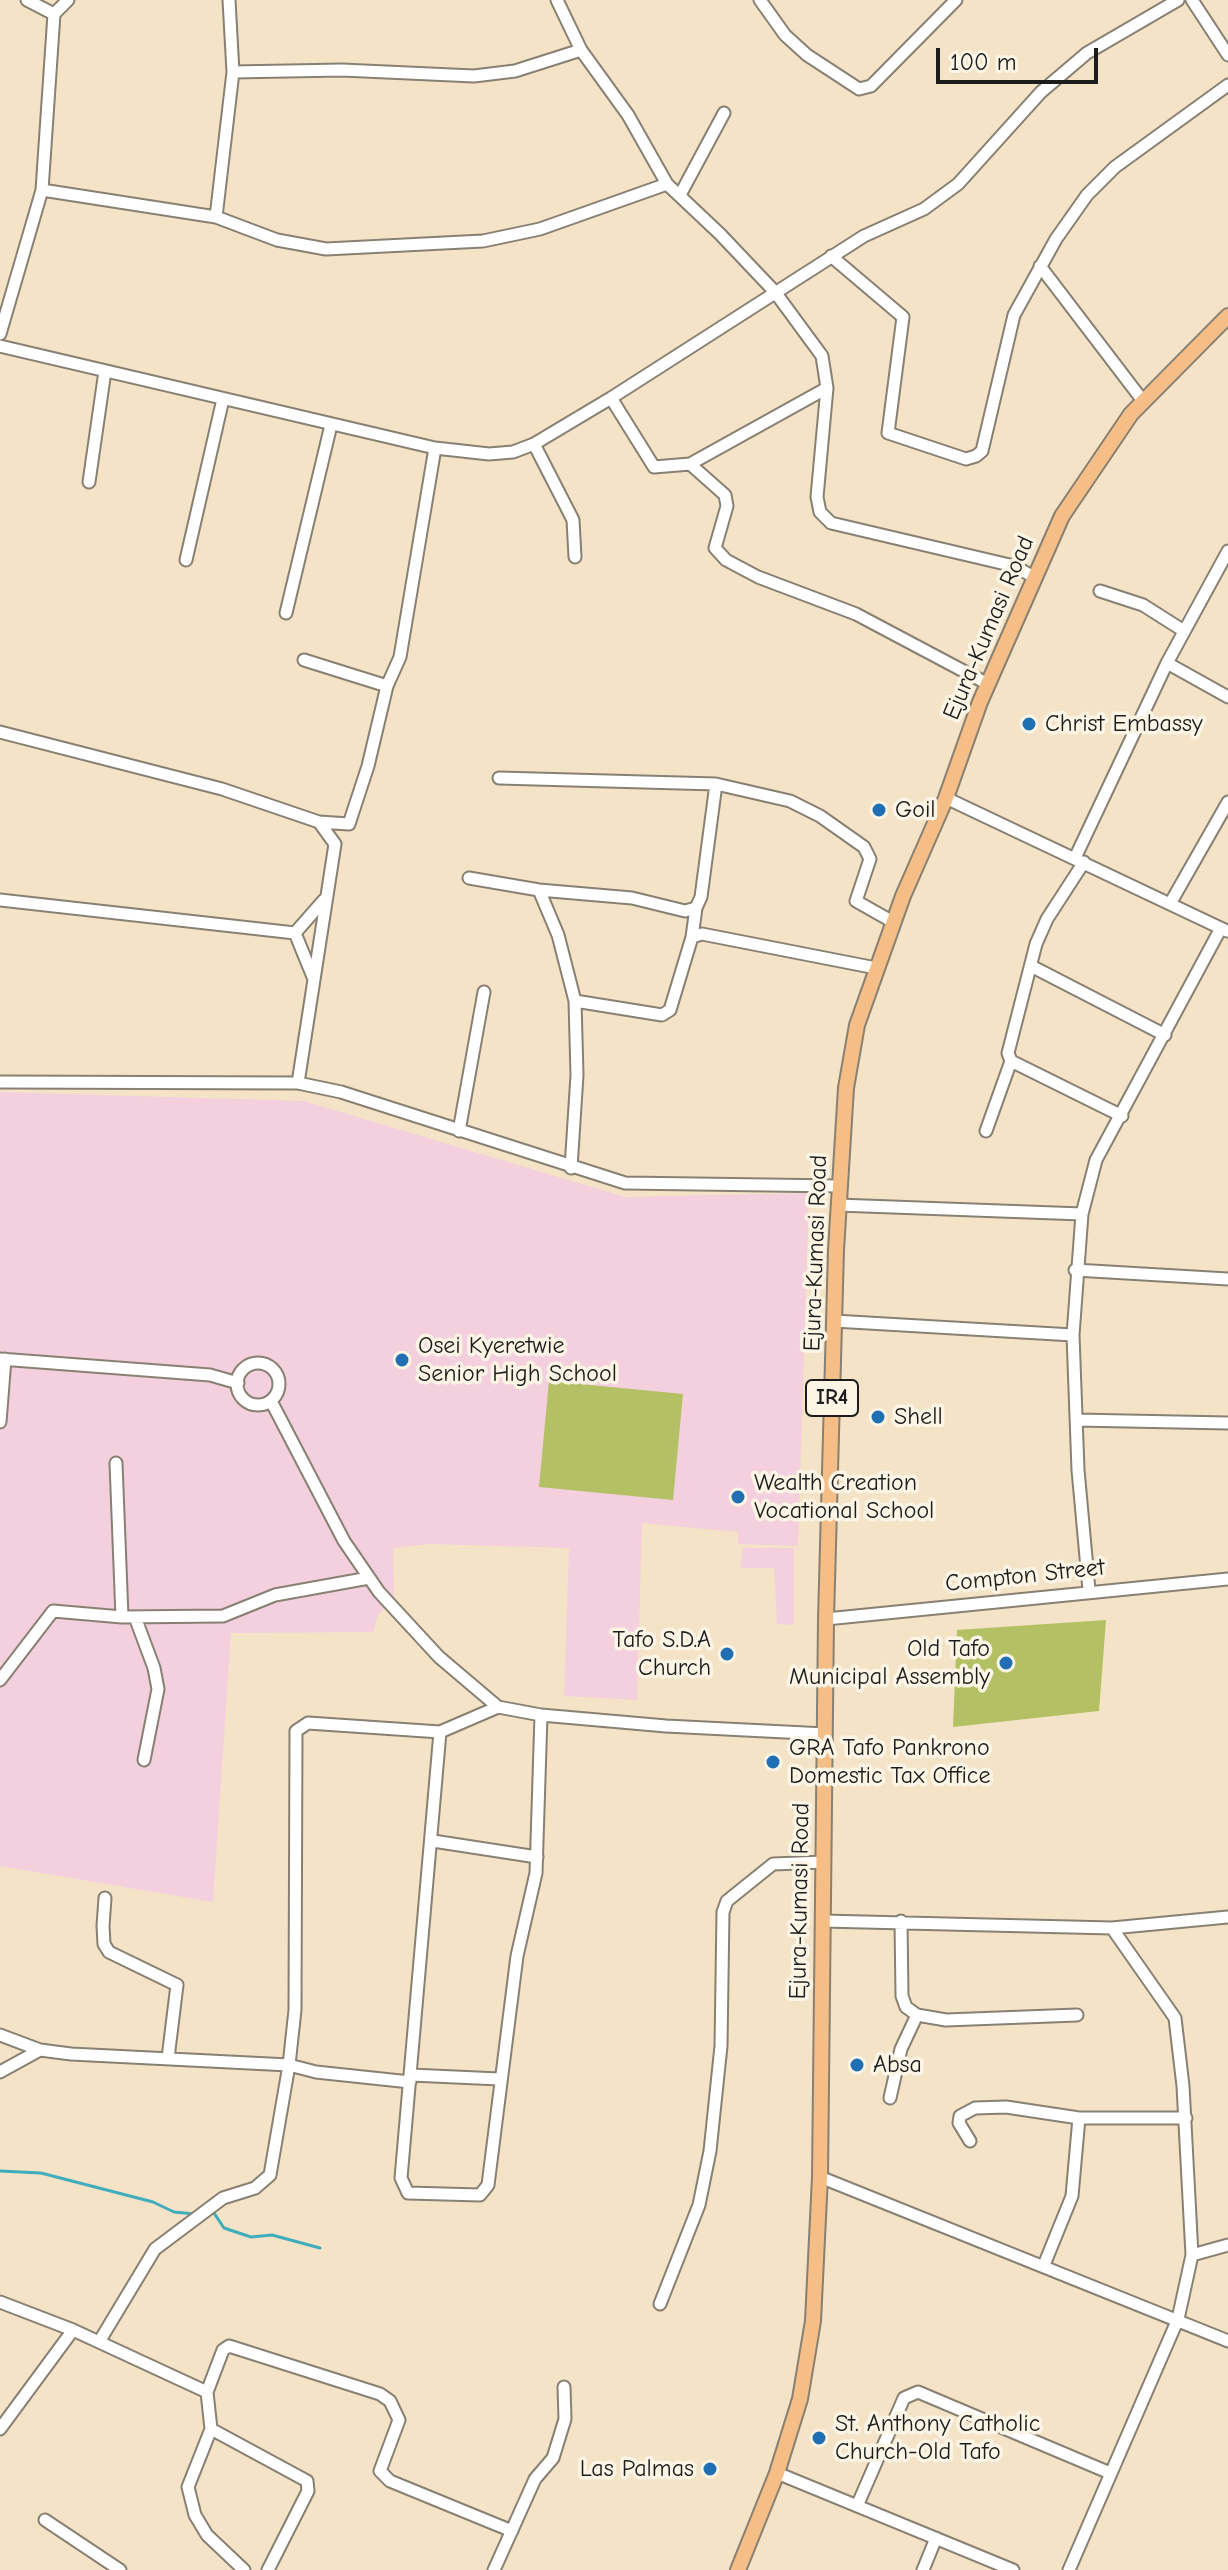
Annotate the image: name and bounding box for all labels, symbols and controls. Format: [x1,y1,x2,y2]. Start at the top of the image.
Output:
scale bar [940,32,1102,82]
text: 100 m [950,48,1017,76]
street label: Ejura-Kumasi Road [937,532,1041,724]
place label: Christ Embassy [1045,710,1203,738]
marker: Christ Embassy [1020,715,1038,733]
place label: Goil [895,796,936,824]
marker: Goil [870,801,888,819]
street label: Ejura-Kumasi Road [798,1154,834,1352]
place label: Osei Kyeretwie Senior High School [418,1332,617,1388]
marker: Osei Kyeretwie Senior High School [393,1351,411,1369]
road number: IR4 [806,1380,858,1416]
place label: Shell [894,1403,943,1431]
marker: Shell [869,1408,887,1426]
place label: Wealth Creation Vocational School [754,1469,934,1525]
marker: Wealth Creation Vocational School [729,1488,747,1506]
street label: Compton Street [944,1553,1106,1599]
place label: Tafo S.D.A Church [613,1626,711,1682]
place label: Old Tafo Municipal Assembly [789,1635,990,1691]
marker: Tafo S.D.A Church [718,1645,736,1663]
marker: Old Tafo Municipal Assembly [997,1654,1015,1672]
place label: GRA Tafo Pankrono Domestic Tax Office [789,1734,990,1790]
marker: GRA Tafo Pankrono Domestic Tax Office [764,1753,782,1771]
street label: Ejura-Kumasi Road [784,1802,816,2000]
place label: Absa [873,2051,922,2079]
marker: Absa [848,2056,866,2074]
place label: St. Anthony Catholic Church-Old Tafo [835,2410,1040,2466]
marker: St. Anthony Catholic Church-Old Tafo [810,2429,828,2447]
place label: Las Palmas [580,2455,694,2483]
marker: Las Palmas [701,2460,719,2478]

